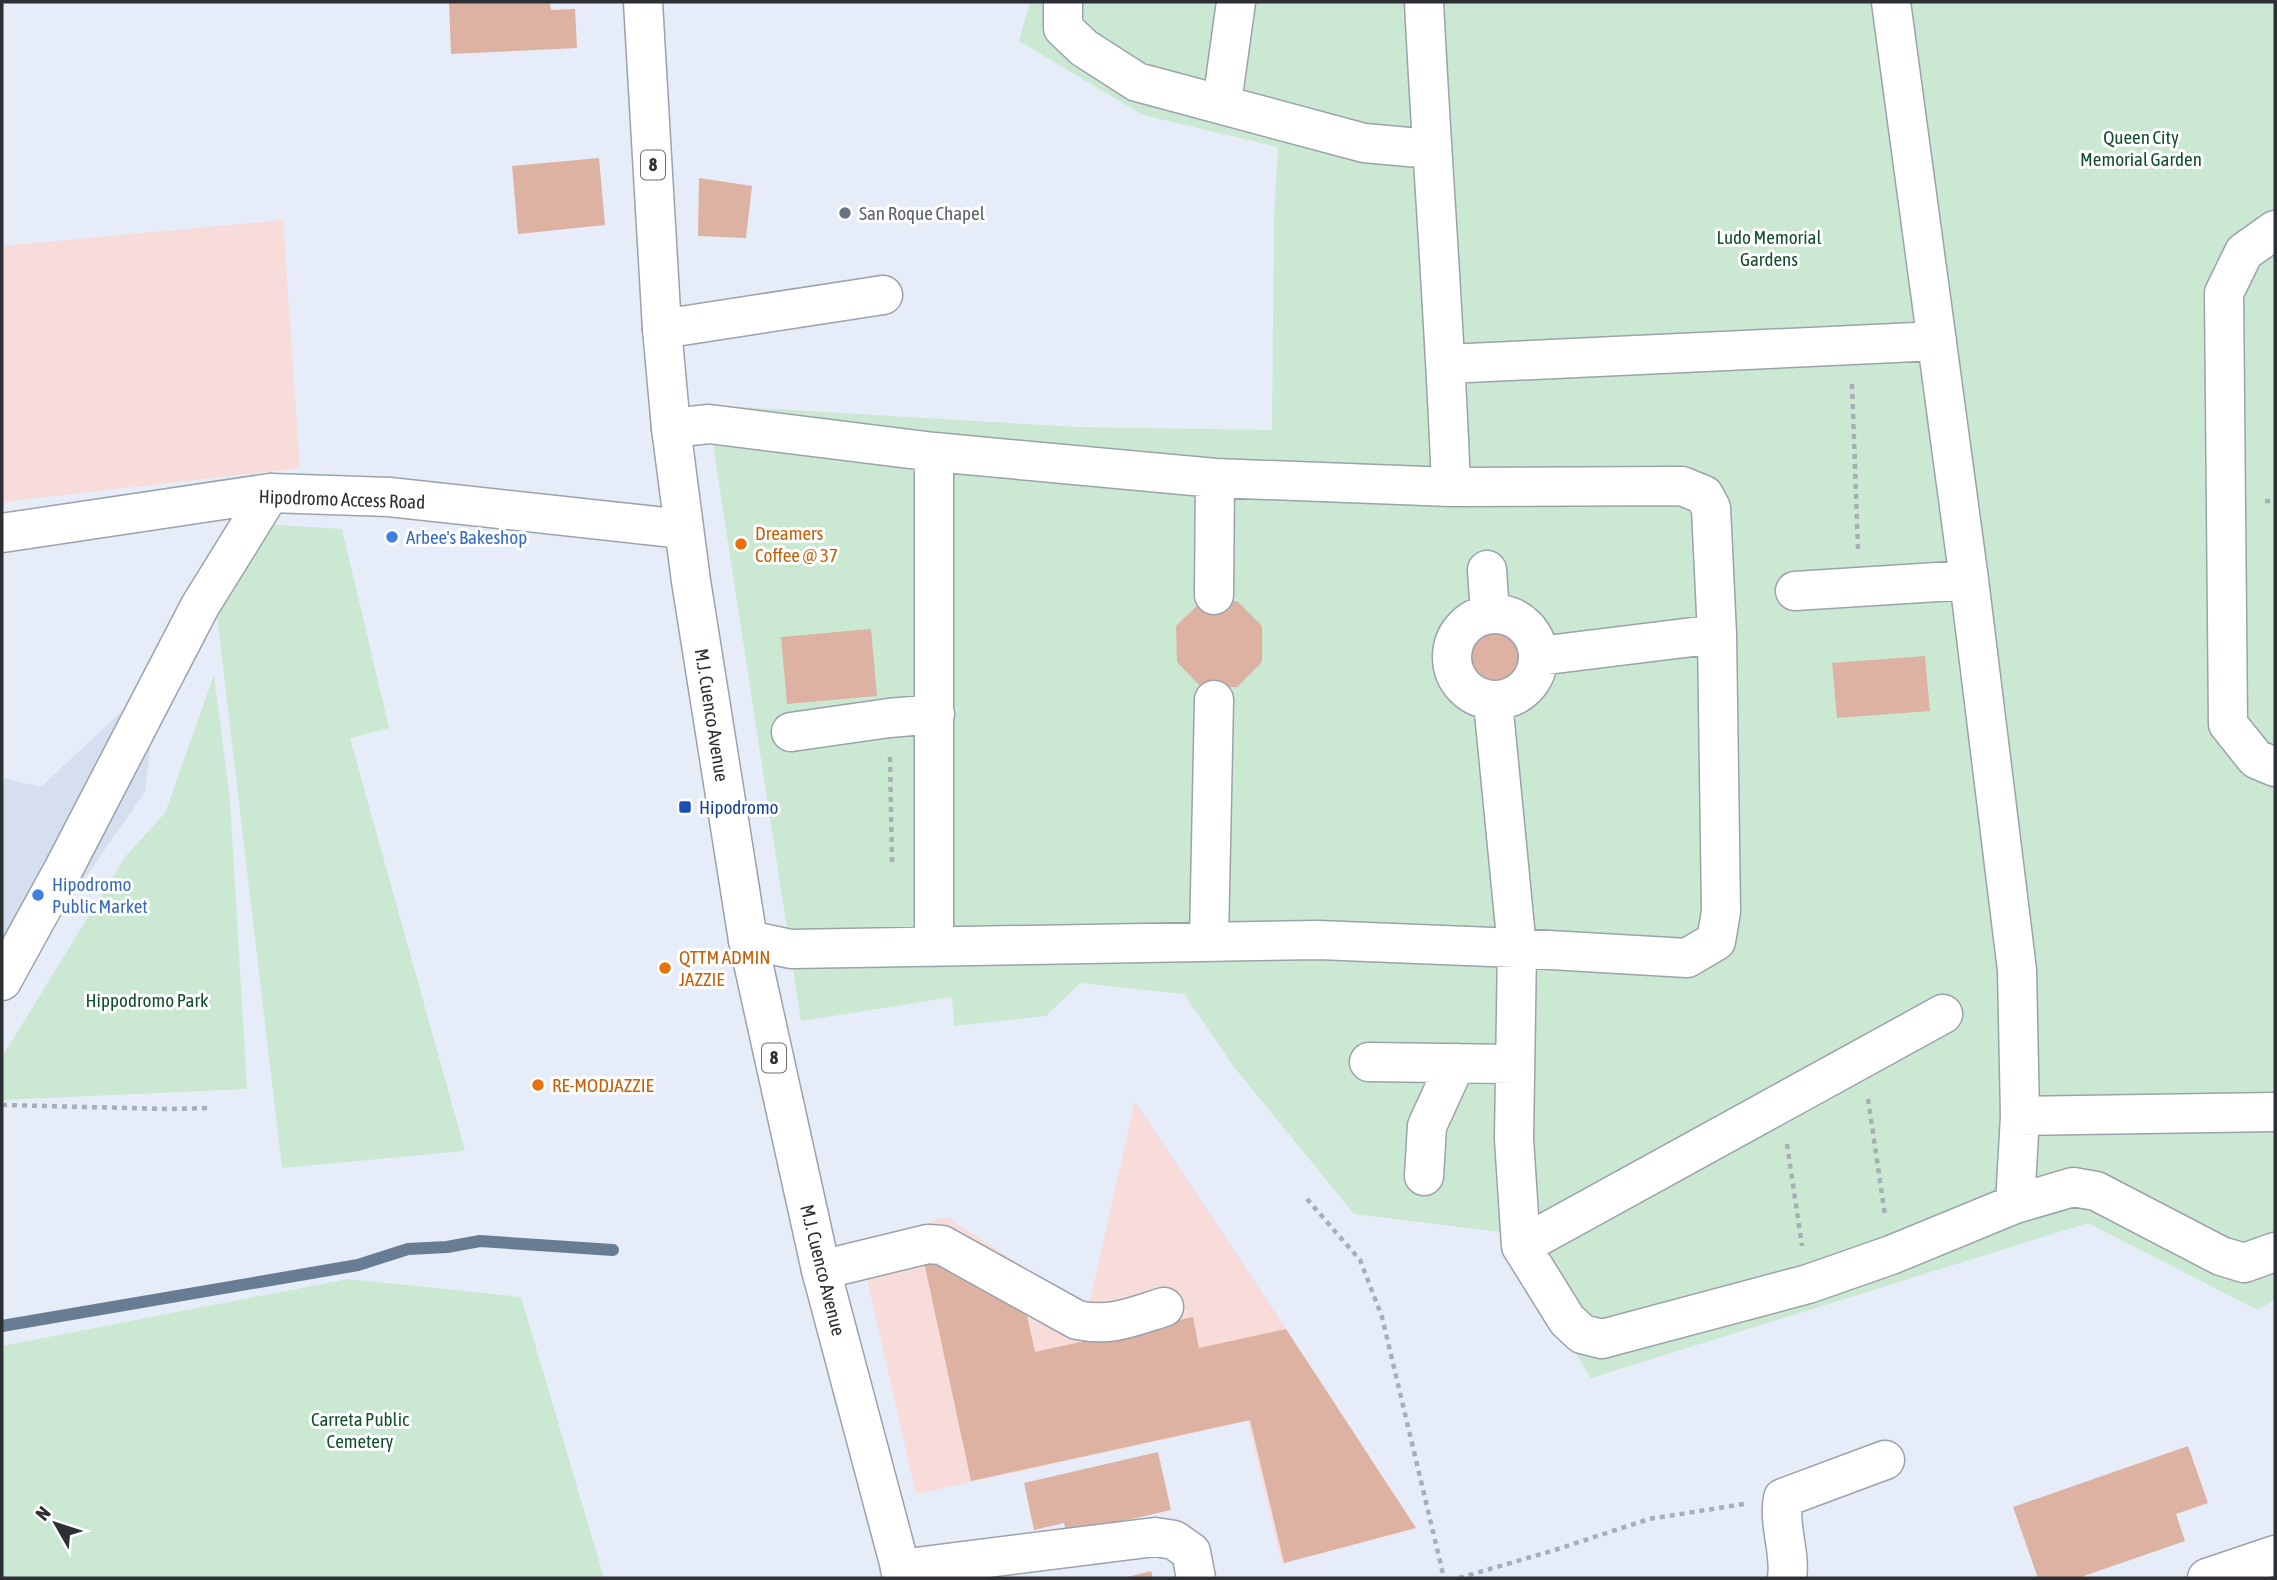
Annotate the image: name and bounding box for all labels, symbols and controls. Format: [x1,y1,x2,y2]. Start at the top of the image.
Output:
park label: Queen City Memorial Garden [2080,126,2202,170]
road number: 8 [641,150,665,180]
place label: San Roque Chapel [859,202,985,224]
marker: San Roque Chapel [837,205,853,221]
park label: Ludo Memorial Gardens [1717,226,1821,270]
street label: Hipodromo Access Road [258,485,426,513]
place label: Dreamers Coffee @ 37 [755,522,838,566]
place label: Arbee's Bakeshop [406,526,527,548]
marker: Arbee's Bakeshop [384,529,400,545]
marker: Dreamers Coffee @ 37 [733,536,749,552]
street label: M.J. Cuenco Avenue [691,647,733,783]
place label: Hipodromo [699,796,779,818]
marker: Hipodromo [677,799,693,815]
place label: Hipodromo Public Market [52,873,148,917]
marker: Hipodromo Public Market [30,887,46,903]
place label: QTTM ADMIN JAZZIE [679,946,770,990]
marker: QTTM ADMIN JAZZIE [657,960,673,976]
park label: Hippodromo Park [86,989,209,1011]
road number: 8 [762,1044,786,1072]
place label: RE-MODJAZZIE [552,1074,654,1096]
marker: RE-MODJAZZIE [530,1077,546,1093]
street label: M.J. Cuenco Avenue [796,1202,850,1338]
park label: Carreta Public Cemetery [311,1408,410,1452]
north arrow [21,1489,91,1559]
text: N [31,1502,55,1525]

